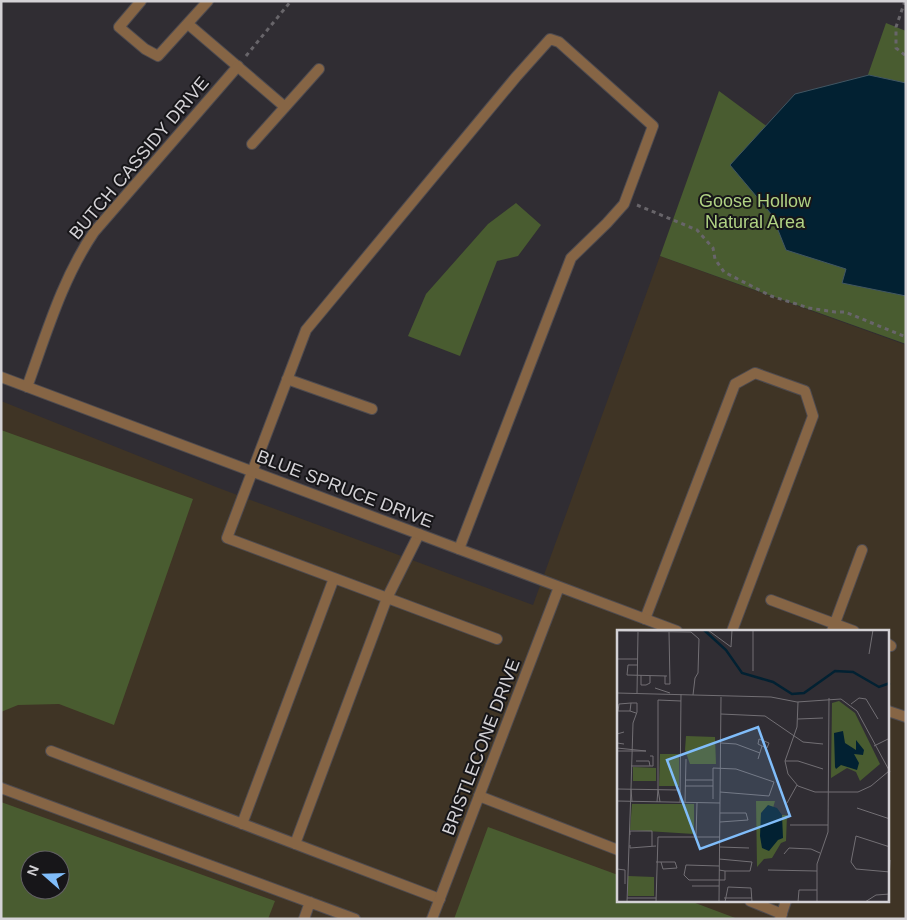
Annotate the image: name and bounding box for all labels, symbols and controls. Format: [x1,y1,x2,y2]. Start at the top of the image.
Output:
street label: BUTCH CASSIDY DRIVE [65,73,213,243]
park label: Goose Hollow Natural Area [699,191,812,232]
street label: BLUE SPRUCE DRIVE [254,446,436,532]
inset map [617,630,890,902]
street label: BRISTLECONE DRIVE [438,656,524,838]
north arrow [20,850,70,900]
text: N [24,863,42,878]

